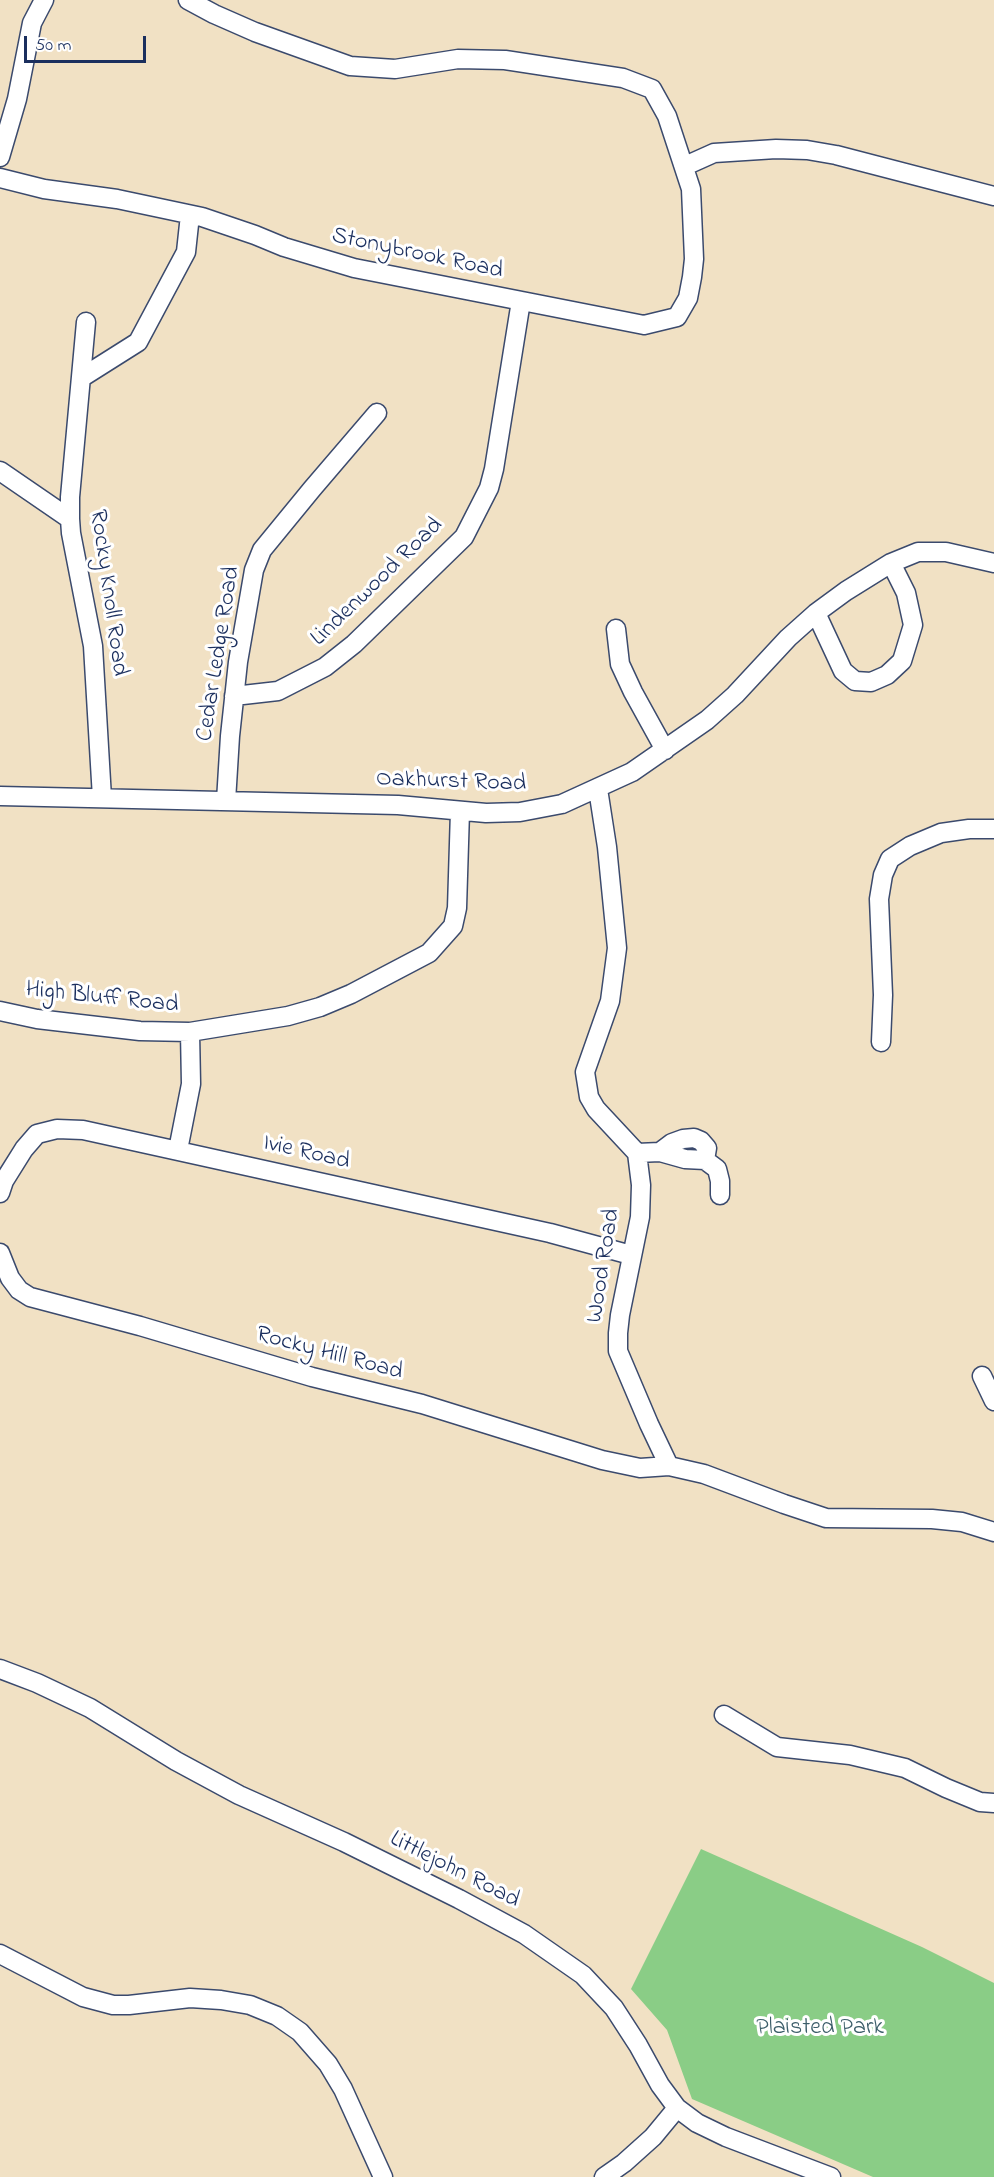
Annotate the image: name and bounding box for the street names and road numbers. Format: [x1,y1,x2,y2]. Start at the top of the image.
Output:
street label: Stonybrook Road [329,223,505,287]
street label: Rocky Knoll Road [81,508,133,678]
street label: Lindenwood Road [306,512,450,654]
street label: Cedar Ledge Road [192,564,248,744]
street label: Oakhurst Road [375,766,527,800]
street label: High Bluff Road [24,977,180,1021]
street label: Ivie Road [260,1130,352,1178]
street label: Wood Road [582,1207,628,1325]
street label: Rocky Hill Road [252,1322,406,1388]
street label: Littlejohn Road [384,1826,524,1916]

